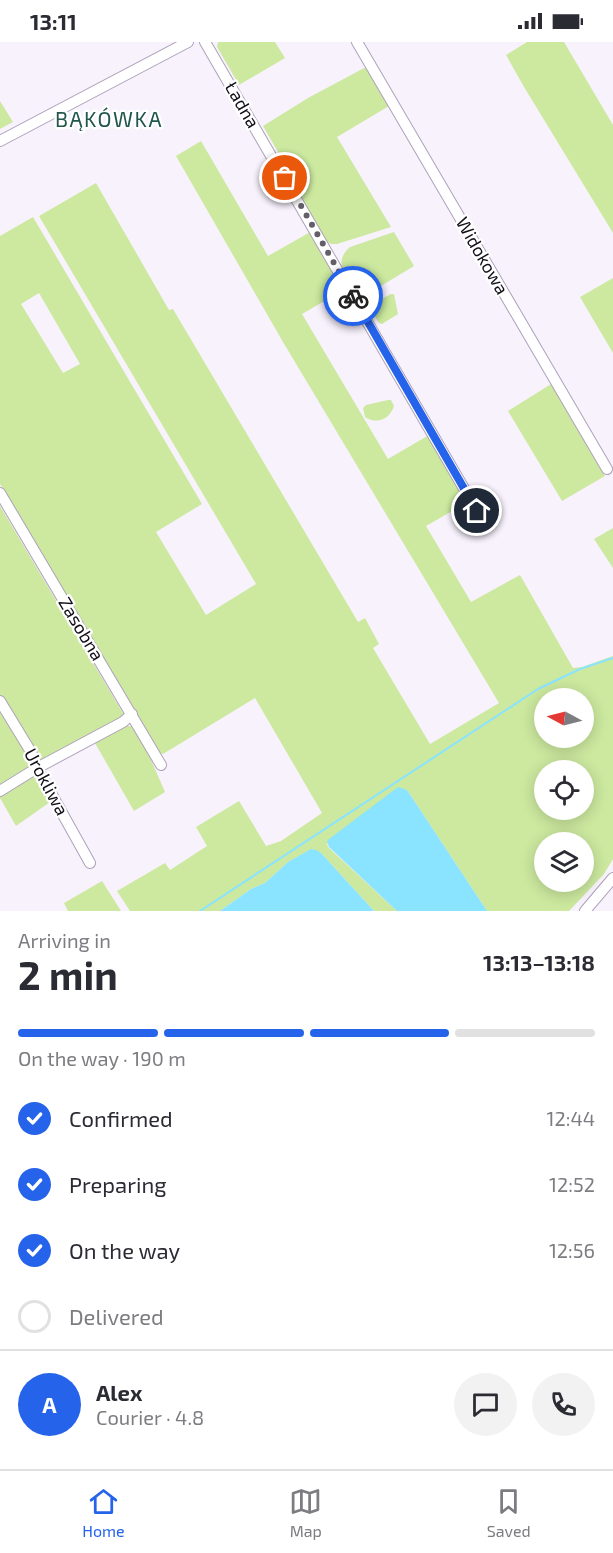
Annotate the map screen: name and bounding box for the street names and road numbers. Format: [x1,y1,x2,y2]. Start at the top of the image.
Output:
street label: Ładna [221,77,265,132]
street label: Widokowa [452,213,514,298]
street label: Zasobna [54,593,109,664]
street label: Urokliwa [20,744,74,819]

